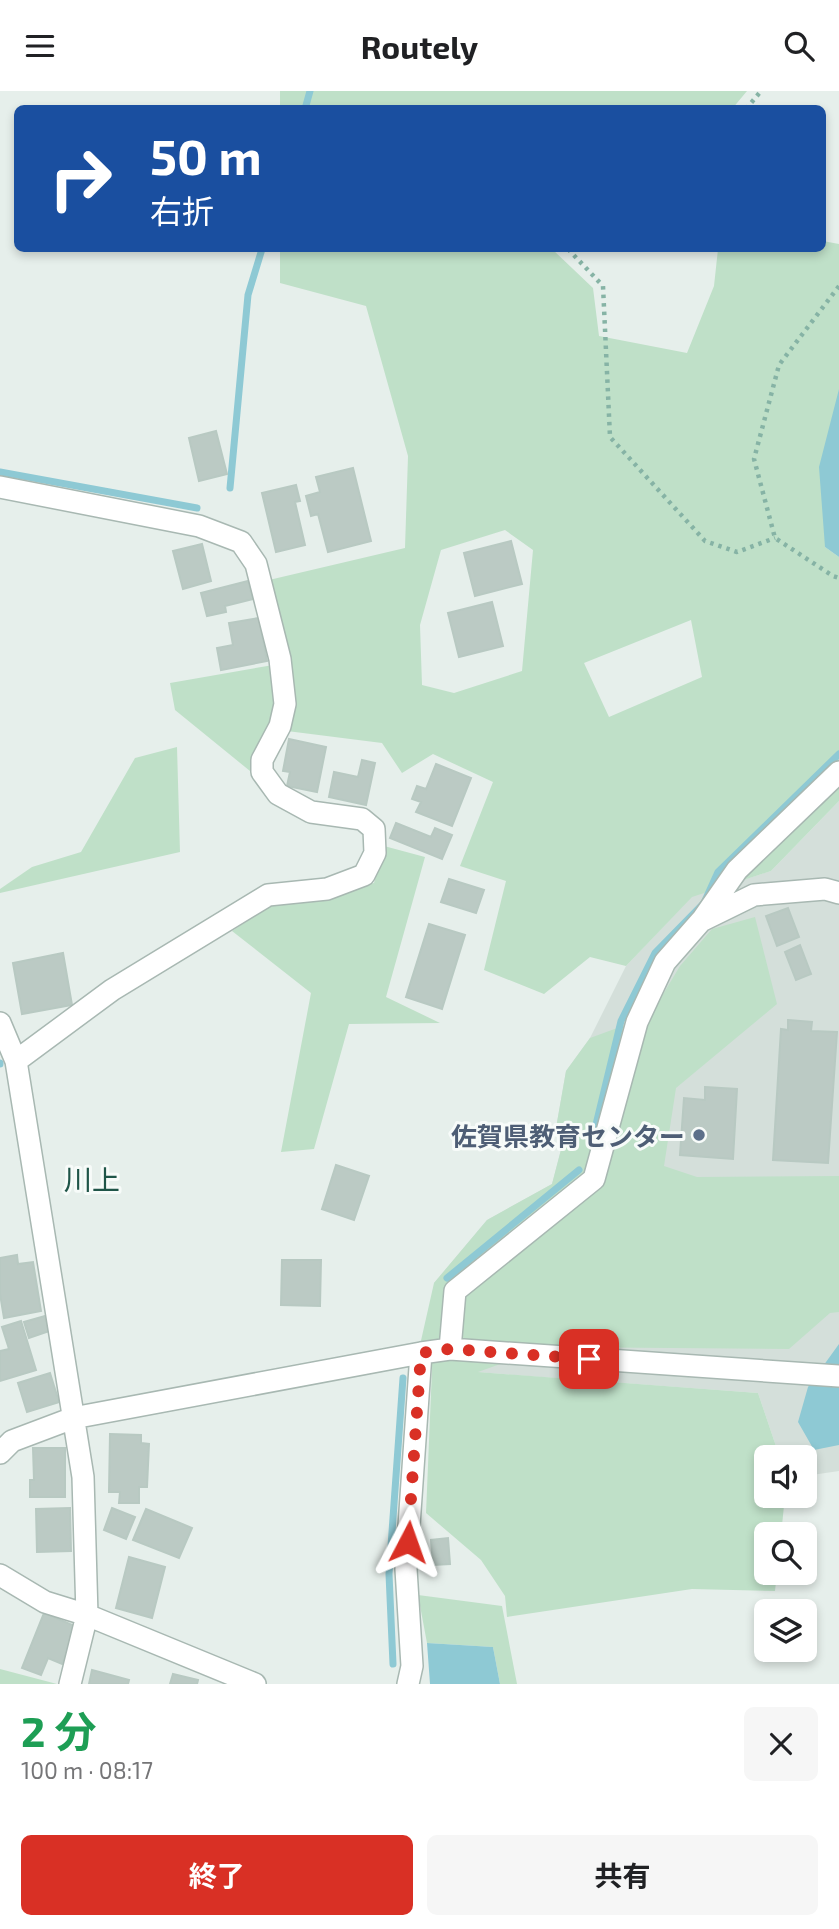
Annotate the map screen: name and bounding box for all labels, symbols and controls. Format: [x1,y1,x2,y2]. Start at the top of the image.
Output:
icon: menu [21,27,59,65]
text: Routely [361,27,478,65]
icon: search [780,27,818,65]
text: 50 m [150,126,262,185]
icon: right [35,133,126,224]
text: 右折 [150,191,214,229]
place label: 佐賀県教育センター [451,1120,685,1151]
marker: 佐賀県教育センター [691,1127,707,1143]
district label: 川上 [64,1162,120,1196]
pin [559,1329,619,1389]
icon: arrive [570,1340,608,1378]
map controls [754,1445,817,1662]
button: sound [754,1445,817,1508]
position arrow [371,1505,445,1579]
button: search [754,1522,817,1585]
button: layers [754,1599,817,1662]
text: 2 分 [21,1705,96,1755]
button: close [744,1707,818,1781]
text: 100 m · 08:17 [21,1756,153,1784]
button: 終了 [21,1835,413,1915]
button: 共有 [427,1835,818,1915]

